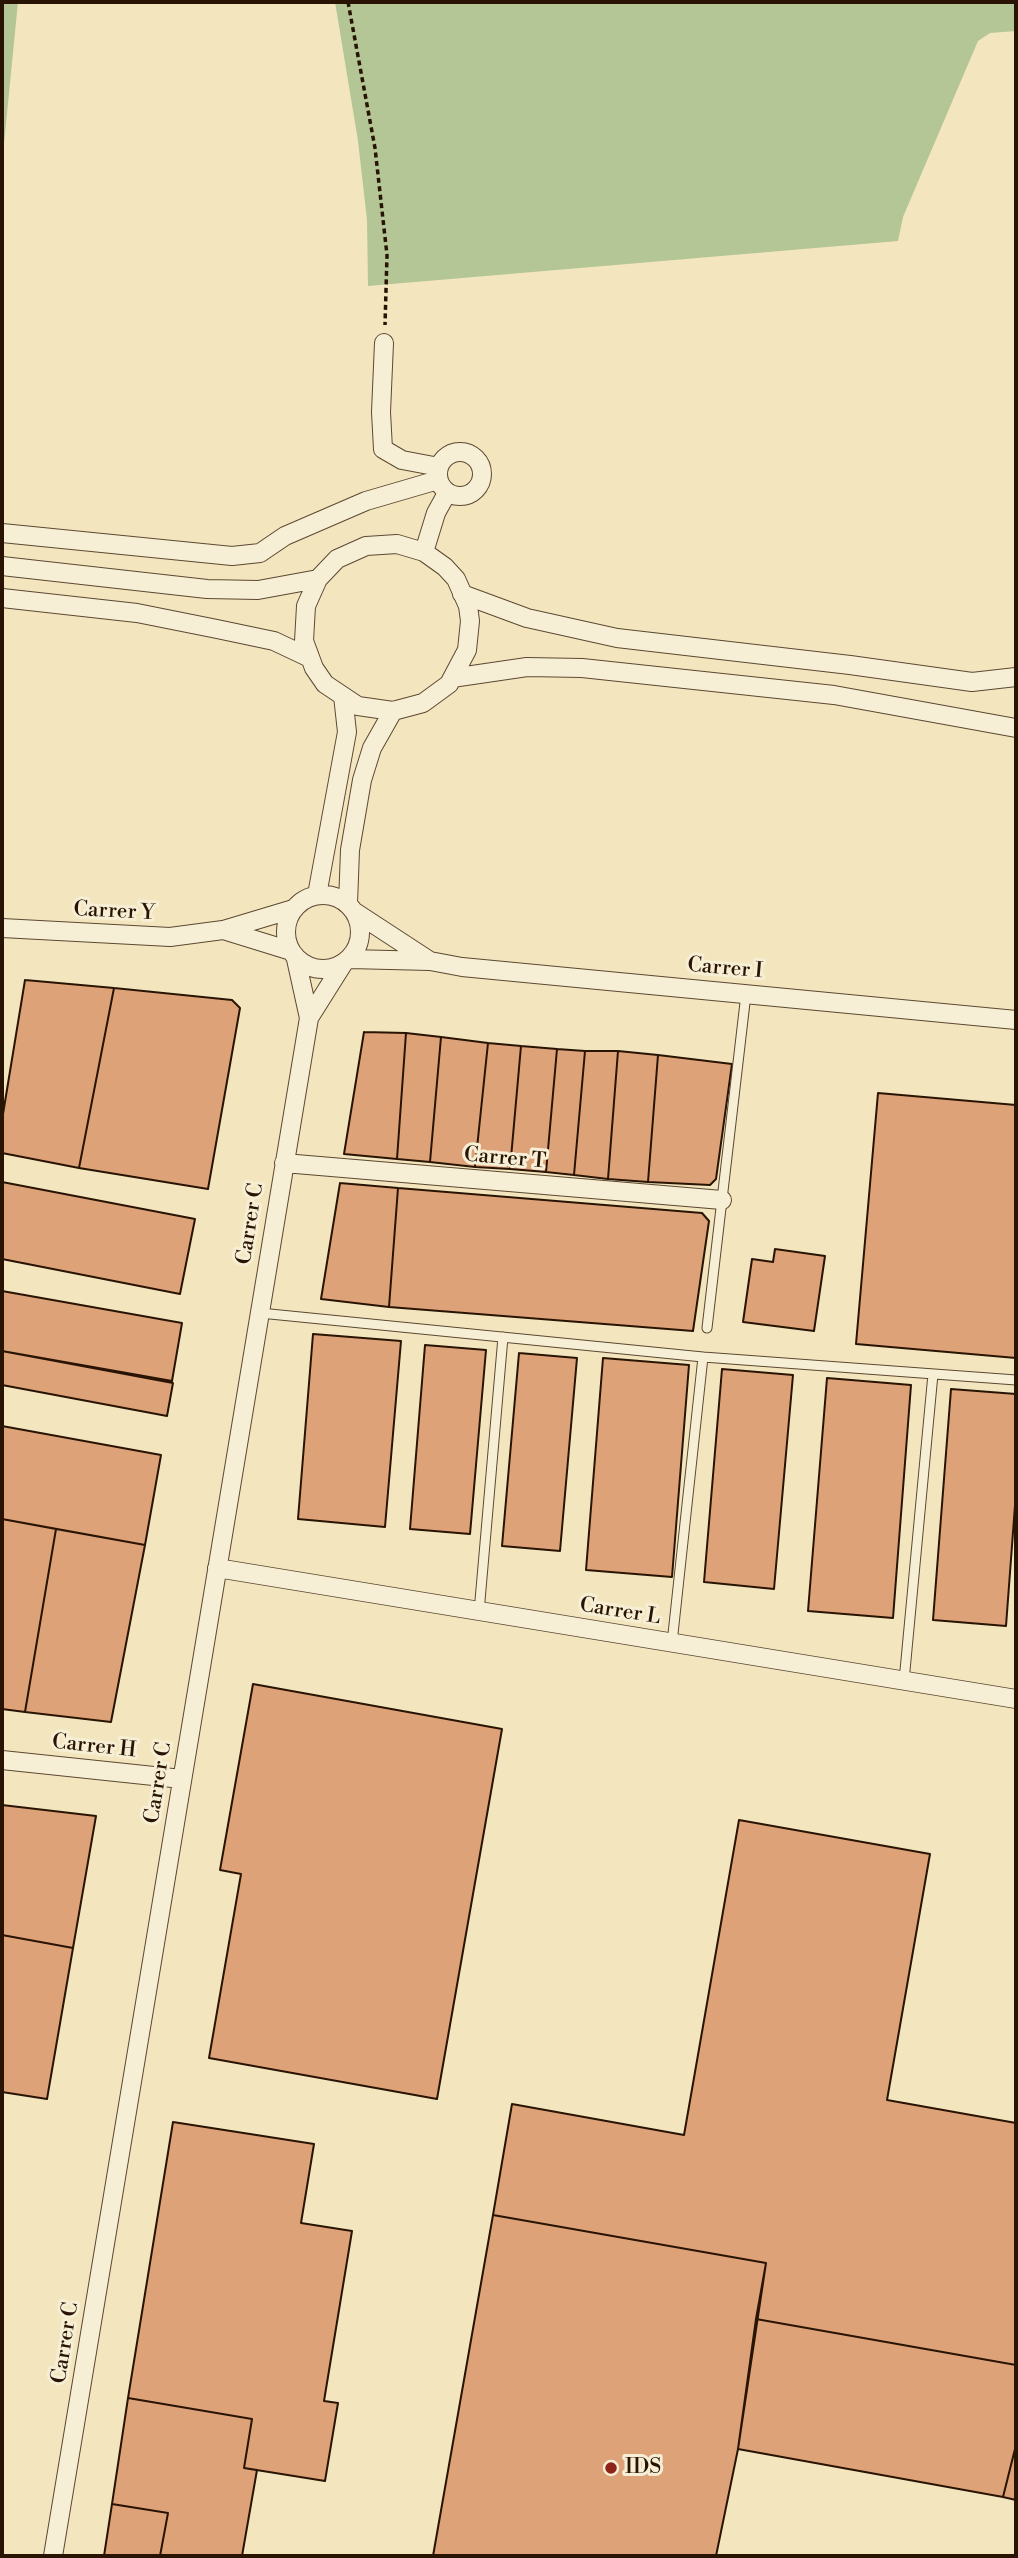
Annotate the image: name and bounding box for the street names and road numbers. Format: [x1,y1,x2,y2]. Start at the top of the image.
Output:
street label: Carrer Y [73,897,155,927]
street label: Carrer I [686,953,764,985]
street label: Carrer T [463,1143,547,1175]
street label: Carrer C [232,1182,270,1266]
street label: Carrer L [578,1593,662,1631]
street label: Carrer H [51,1730,137,1764]
street label: Carrer C [140,1741,178,1825]
street label: Carrer C [47,2301,85,2385]

